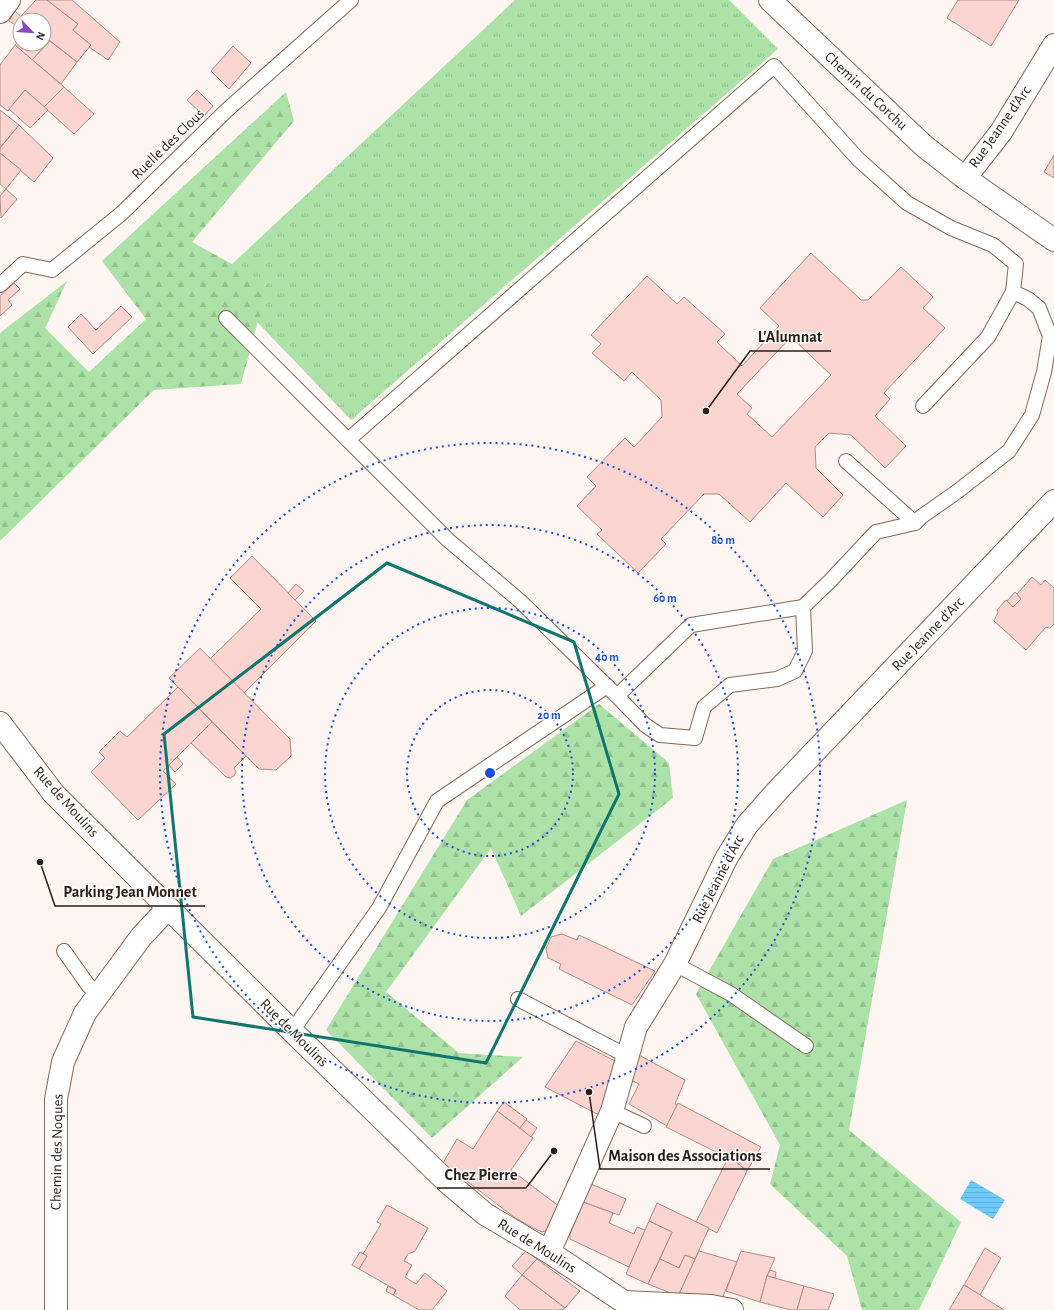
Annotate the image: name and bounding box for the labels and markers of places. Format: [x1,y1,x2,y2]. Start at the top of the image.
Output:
callout: L'Alumnat [750,323,831,351]
centre of rings [483,766,497,780]
callout: Parking Jean Monnet [55,878,205,906]
callout: Maison des Associations [600,1141,770,1169]
callout: Chez Pierre [437,1160,526,1188]

